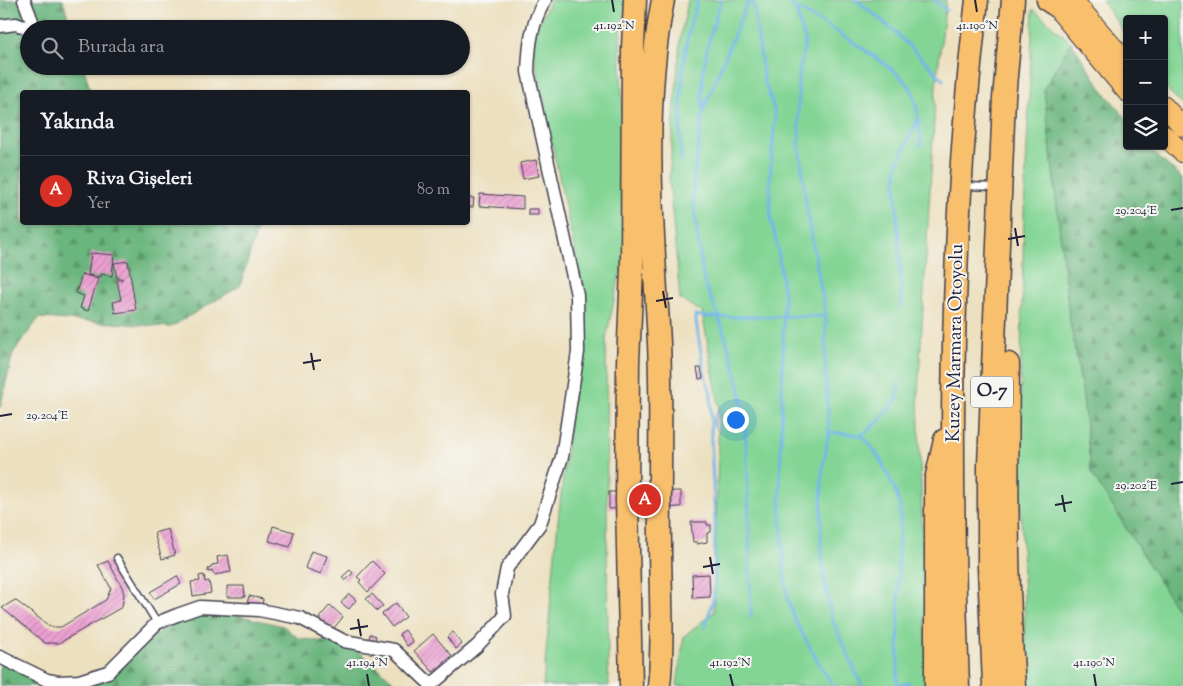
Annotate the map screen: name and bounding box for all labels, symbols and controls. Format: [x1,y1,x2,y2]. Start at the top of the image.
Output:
map controls [1123,15,1168,150]
button: + [1123,15,1168,60]
text: 41.192°N [593,17,635,35]
text: 41.190°N [956,17,998,35]
search box [20,20,470,75]
icon: search [38,34,66,62]
text: Burada ara [78,34,164,61]
button: − [1123,60,1168,105]
button: layers [1123,105,1168,150]
text: Yakında [40,108,114,138]
text: Riva Gişeleri [87,166,192,193]
text: A [50,179,63,202]
text: 80 m [417,179,450,202]
text: Yer [87,193,110,216]
text: 29.204°E [1115,202,1158,220]
street label: Kuzey Marmara Otoyolu [941,243,971,442]
road number: O-7 [971,377,1013,408]
text: 29.204°E [26,407,69,425]
your location [723,407,749,433]
text: 29.202°E [1115,477,1158,495]
pin: A [629,481,661,519]
text: 41.194°N [346,654,388,672]
text: 41.192°N [709,654,751,672]
text: 41.190°N [1073,654,1115,672]

